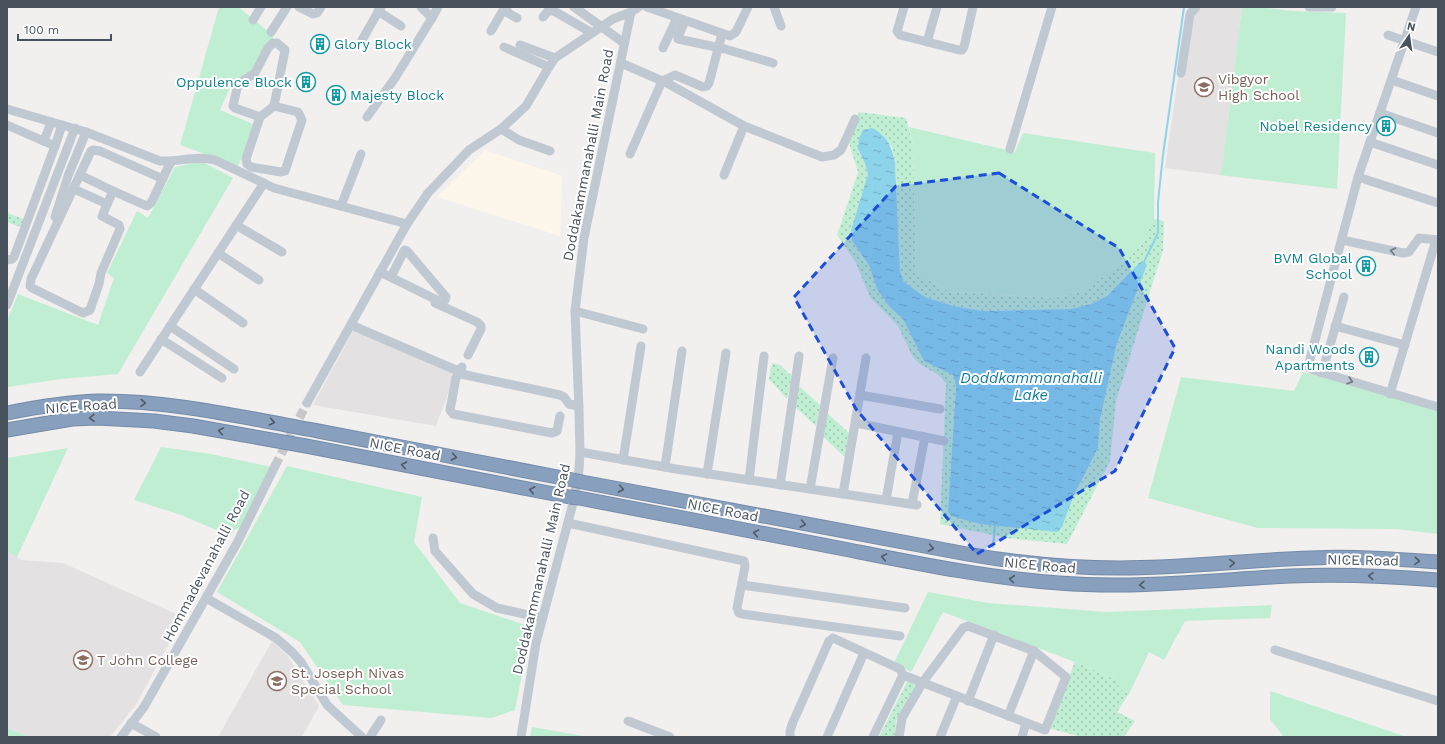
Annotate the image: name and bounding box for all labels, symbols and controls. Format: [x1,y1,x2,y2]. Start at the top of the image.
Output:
scale bar [18,16,111,42]
north arrow [1389,16,1429,56]
text: N [1406,19,1417,34]
text: 100 m [24,23,59,37]
building icon: Glory Block [309,33,331,55]
place label: Glory Block [334,36,412,52]
street label: Doddakammanahalli Main Road [560,48,616,262]
building icon: Oppulence Block [295,71,317,93]
place label: Vibgyor High School [1218,71,1300,103]
place label: Oppulence Block [176,74,292,90]
school or university icon: Vibgyor High School [1193,76,1215,98]
building icon: Majesty Block [325,84,347,106]
place label: Majesty Block [350,87,444,103]
building icon: Nobel Residency [1375,115,1397,137]
place label: Nobel Residency [1259,118,1373,134]
one-way arrow [1390,247,1396,255]
place label: BVM Global School [1273,250,1353,282]
building icon: BVM Global School [1355,255,1377,277]
place label: Nandi Woods Apartments [1265,341,1355,373]
building icon: Nandi Woods Apartments [1358,346,1380,368]
water label: Doddkammanahalli Lake [960,369,1103,404]
one-way arrow [1346,377,1353,385]
street label: NICE Road [45,396,117,416]
one-way arrow [140,398,146,407]
one-way arrow [89,414,95,423]
one-way arrow [268,418,275,426]
one-way arrow [218,427,225,436]
street label: NICE Road [368,434,442,464]
one-way arrow [451,453,457,461]
one-way arrow [401,461,407,470]
street label: Doddakammanahalli Main Road [509,462,573,676]
one-way arrow [618,485,624,493]
one-way arrow [529,486,535,494]
street label: Hommadevanahalli Road [159,488,253,644]
street label: NICE Road [686,495,760,525]
one-way arrow [800,519,807,528]
one-way arrow [753,529,760,537]
one-way arrow [928,543,934,552]
street label: NICE Road [1327,551,1399,569]
one-way arrow [881,553,887,562]
street label: NICE Road [1003,554,1077,576]
one-way arrow [1414,556,1420,565]
one-way arrow [1229,558,1235,567]
one-way arrow [1368,571,1374,580]
one-way arrow [1009,575,1015,584]
one-way arrow [1139,580,1145,589]
school or university icon: T John College [72,649,94,671]
place label: T John College [97,652,198,668]
place label: St. Joseph Nivas Special School [291,665,404,697]
school or university icon: St. Joseph Nivas Special School [266,670,288,692]

